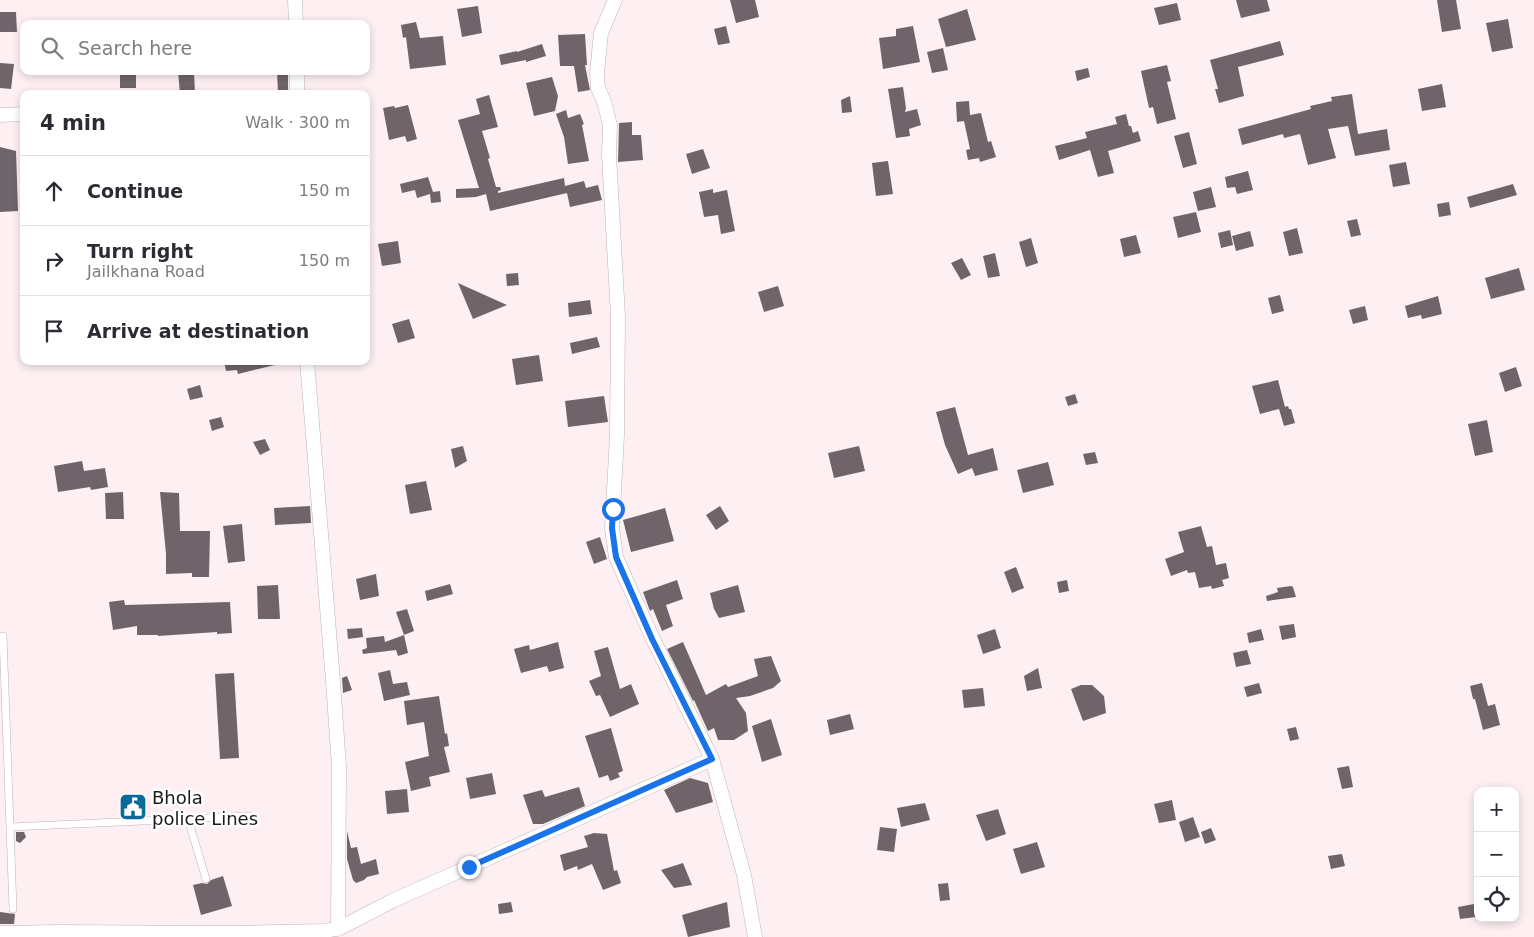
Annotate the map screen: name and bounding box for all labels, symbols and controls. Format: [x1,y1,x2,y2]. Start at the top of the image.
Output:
search box [20,20,370,75]
icon: search [38,34,66,62]
text: Search here [78,37,192,59]
text: 4 min [40,111,106,135]
text: Walk · 300 m [245,113,350,132]
icon: ahead [40,177,68,205]
text: Continue [87,180,183,202]
text: 150 m [299,181,350,200]
text: Turn right [87,240,193,262]
icon: right [40,247,68,275]
text: 150 m [299,251,350,270]
text: Jailkhana Road [87,262,205,281]
icon: arrive [40,317,68,345]
text: Arrive at destination [87,320,309,342]
route start [602,498,625,521]
place label: Bhola police Lines [152,787,258,829]
map controls [1474,787,1519,922]
button: + [1474,787,1519,832]
public building icon: Bhola police Lines [118,792,148,822]
button: − [1474,832,1519,877]
route end [458,856,481,879]
button: locate [1474,877,1519,922]

